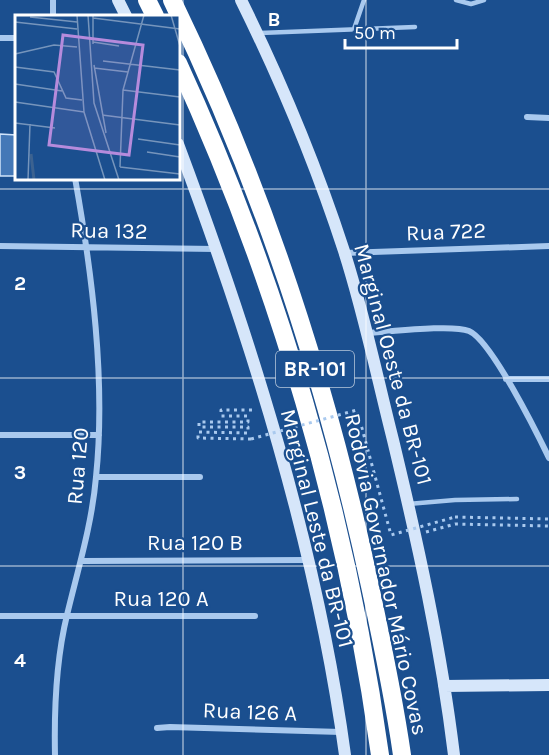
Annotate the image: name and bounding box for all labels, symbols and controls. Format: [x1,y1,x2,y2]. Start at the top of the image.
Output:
text: B [268,8,280,31]
scale bar [345,12,458,50]
inset map [15,15,180,180]
text: 50 m [354,22,396,44]
street label: Rua 132 [70,217,148,245]
street label: Rua 722 [406,218,486,246]
street label: Marginal Oeste da BR-101 [348,241,438,488]
text: 2 [14,272,26,295]
road number: BR-101 [276,351,354,387]
street label: Marginal Leste da BR-101 [275,406,359,650]
street label: Rodovia Governador Mário Covas [339,411,433,738]
street label: Rua 120 [62,426,94,506]
text: 3 [14,461,26,484]
street label: Rua 120 B [147,530,243,556]
street label: Rua 120 A [113,586,209,612]
text: 4 [14,649,26,672]
street label: Rua 126 A [202,697,298,727]

